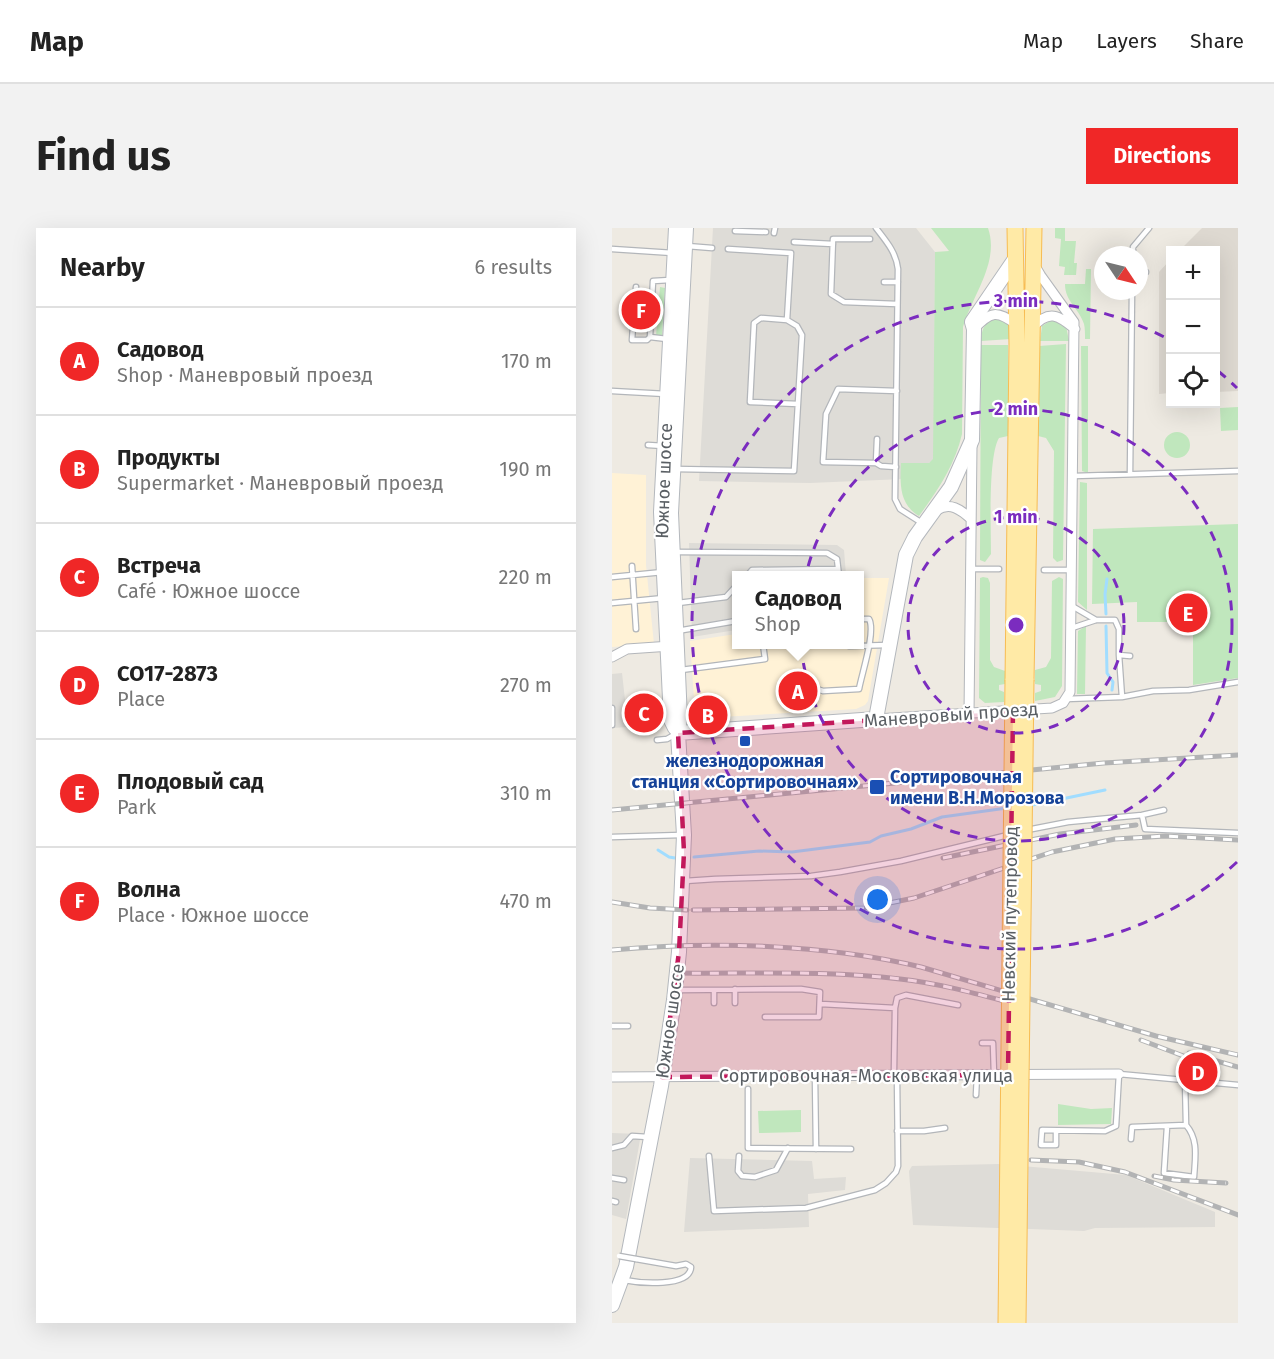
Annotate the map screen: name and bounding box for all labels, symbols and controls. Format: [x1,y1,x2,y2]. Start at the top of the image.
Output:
text: Map [30,25,84,58]
text: Map [1023,28,1063,54]
text: Layers [1096,28,1157,54]
text: Share [1190,28,1244,54]
button: Directions [1086,128,1238,184]
text: Find us [36,131,171,181]
north arrow [1094,246,1148,300]
map controls [1166,246,1220,408]
button: + [1166,246,1220,300]
text: Nearby [60,252,145,283]
text: 6 results [475,255,552,279]
pin: F [621,288,660,332]
text: 3 min [993,290,1038,312]
button: − [1166,300,1220,354]
text: Садовод [117,336,203,363]
text: A [74,349,85,373]
text: 170 m [501,349,552,373]
button: locate [1166,354,1220,408]
text: Shop · Маневровый проезд [117,363,373,387]
text: 2 min [994,398,1038,420]
street label: Южное шоссе [651,423,677,539]
text: Продукты [117,444,220,471]
text: B [73,457,86,481]
text: 190 m [499,457,552,481]
text: Supermarket · Маневровый проезд [117,471,443,495]
text: 1 min [994,506,1038,528]
text: Встреча [117,552,201,579]
text: C [74,565,85,589]
text: 220 m [499,565,552,589]
popup [732,571,864,649]
text: Café · Южное шоссе [117,579,300,603]
text: Садовод [755,585,841,612]
pin: E [1168,590,1208,636]
text: Shop [755,612,801,636]
centre of rings [1006,615,1026,635]
text: СО17-2873 [117,660,218,687]
pin: A [778,668,818,714]
text: D [73,673,86,697]
text: 270 m [500,673,552,697]
text: Place [117,687,165,711]
pin: C [624,690,663,736]
pin: B [688,692,728,738]
street label: Маневровый проезд [863,698,1039,732]
marker: железнодорожная станция «Сортировочная» [738,734,752,748]
place label: железнодорожная станция «Сортировочная» [632,750,858,793]
place label: Сортировочная имени В.Н.Морозова [890,766,1065,809]
text: Плодовый сад [117,768,264,795]
marker: Сортировочная имени В.Н.Морозова [868,778,886,796]
text: E [74,781,85,805]
text: 310 m [500,781,552,805]
text: Park [117,795,156,819]
street label: Невский путепровод [997,826,1023,1002]
text: Волна [117,876,181,903]
your location [863,885,892,914]
text: F [75,889,84,913]
text: 470 m [500,889,552,913]
text: Place · Южное шоссе [117,903,309,927]
street label: Южное шоссе [651,962,689,1080]
pin: D [1178,1050,1218,1094]
street label: Сортировочная-Московская улица [719,1065,1013,1087]

